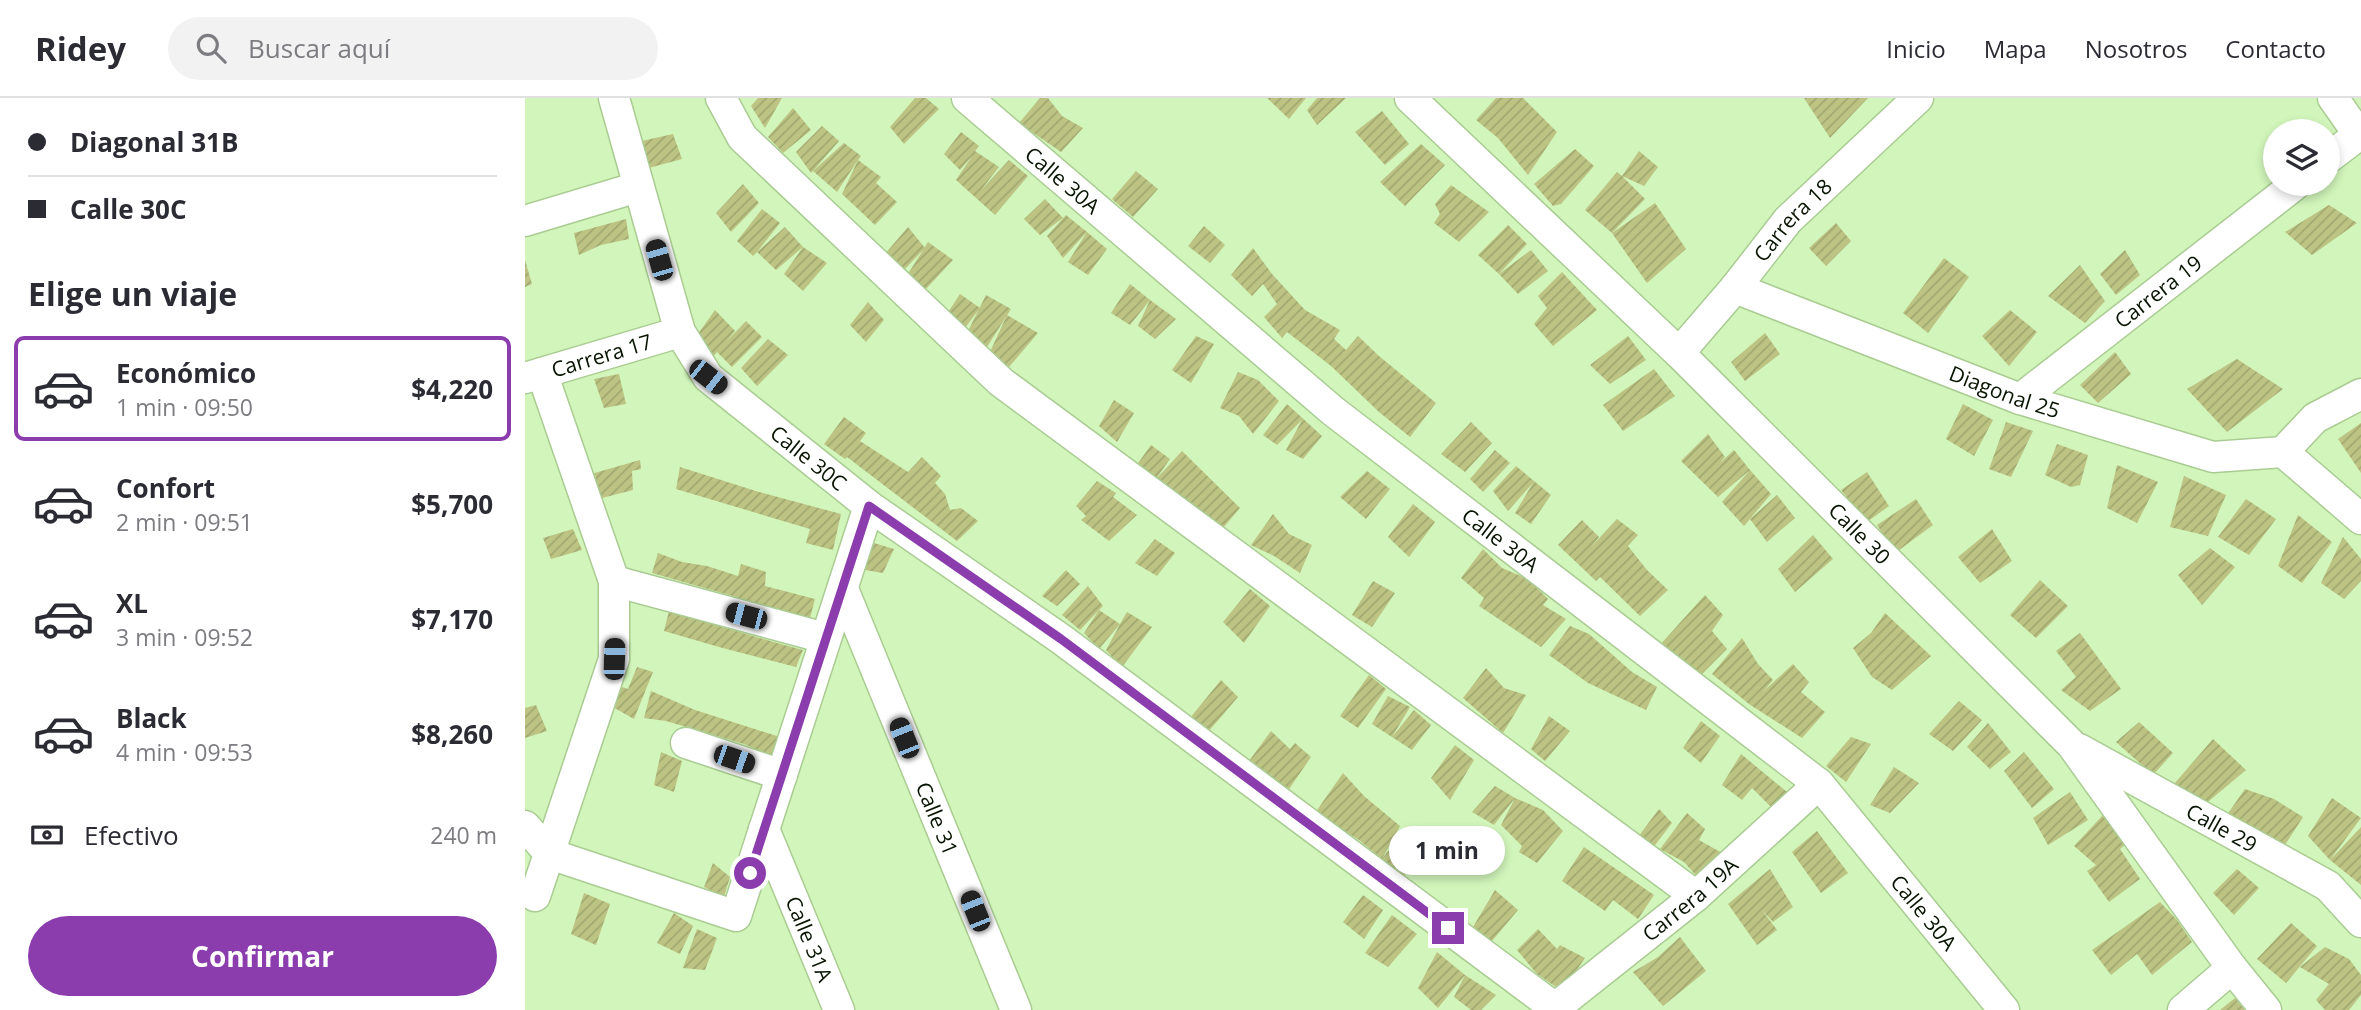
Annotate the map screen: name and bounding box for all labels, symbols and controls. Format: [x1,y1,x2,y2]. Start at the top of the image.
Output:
search box [168,17,658,80]
text: Ridey [35,26,126,71]
icon: search [192,29,230,67]
text: Buscar aquí [248,30,390,66]
text: Inicio [1886,32,1946,65]
text: Mapa [1984,32,2047,65]
text: Nosotros [2085,32,2187,65]
text: Contacto [2225,32,2326,65]
map controls [2263,119,2340,196]
button: layers [2263,119,2340,196]
text: Diagonal 31B [70,124,238,160]
street label: Calle 30A [1019,140,1107,220]
street label: Carrera 18 [1747,172,1838,267]
text: Calle 30C [70,191,187,227]
car [644,237,675,283]
street label: Carrera 19 [2109,249,2208,334]
text: Elige un viaje [28,272,237,315]
street label: Carrera 17 [548,327,655,383]
text: Económico [116,355,256,391]
car [685,356,732,398]
icon: car [32,357,95,420]
street label: Diagonal 25 [1945,359,2063,424]
text: $4,220 [411,371,493,407]
text: 1 min · 09:50 [116,391,253,423]
street label: Calle 30C [765,418,852,497]
text: Confort [116,470,215,506]
icon: car [32,472,95,535]
text: $5,700 [411,486,493,522]
street label: Calle 30 [1823,496,1897,570]
street label: Calle 30A [1456,501,1546,579]
text: 2 min · 09:51 [116,506,253,538]
text: XL [116,585,148,621]
icon: car [32,587,95,650]
car [723,600,770,632]
text: $7,170 [411,601,493,637]
text: 3 min · 09:52 [116,621,253,653]
car [603,638,626,680]
text: Black [116,700,187,736]
icon: car [32,702,95,765]
car [887,715,922,761]
text: $8,260 [411,716,493,752]
text: 4 min · 09:53 [116,736,253,768]
car [711,742,758,776]
street label: Calle 31 [910,778,965,859]
street label: Calle 29 [2181,797,2262,858]
icon: cash [28,816,66,854]
text: Efectivo [84,817,179,853]
text: 240 m [430,819,497,851]
callout: 1 min [1390,826,1506,876]
text: 1 min [1415,834,1479,866]
street label: Carrera 19A [1636,850,1744,947]
route start [734,857,766,889]
street label: Calle 30A [1885,869,1964,957]
car [958,888,993,934]
street label: Calle 31A [779,892,840,987]
route end [1432,912,1464,944]
button: Confirmar [28,916,497,996]

